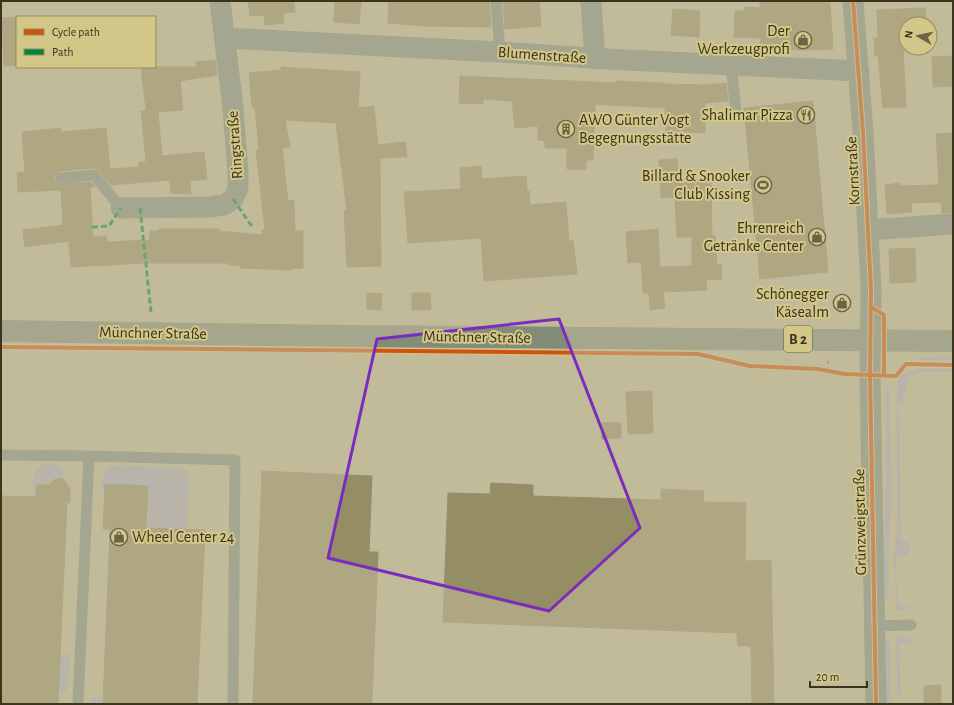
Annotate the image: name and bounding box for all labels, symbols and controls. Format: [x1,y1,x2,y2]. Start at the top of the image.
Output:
legend [16,16,156,68]
north arrow [898,16,938,56]
place label: Der Werkzeugprofi [697,23,791,57]
text: Cycle path [52,26,100,39]
shop icon: Der Werkzeugprofi [793,30,813,50]
text: N [903,30,915,39]
street label: Blumenstraße [497,44,587,66]
text: Path [52,46,74,58]
restaurant icon: Shalimar Pizza [796,105,816,125]
place label: Shalimar Pizza [701,107,793,123]
street label: Ringstraße [225,110,245,180]
place label: AWO Günter Vogt Begegnungsstätte [579,112,691,146]
building icon: AWO Günter Vogt Begegnungsstätte [556,119,576,139]
street label: Kornstraße [843,136,863,206]
place label: Billard & Snooker Club Kissing [642,168,751,202]
sports icon: Billard & Snooker Club Kissing [753,175,773,195]
place label: Ehrenreich Getränke Center [704,220,805,254]
shop icon: Ehrenreich Getränke Center [807,227,827,247]
place label: Schönegger Käsealm [756,286,830,320]
shop icon: Schönegger Käsealm [832,293,852,313]
street label: Münchner Straße [99,324,207,342]
road number: B 2 [784,326,812,352]
street label: Münchner Straße [423,328,531,346]
street label: Grünzweigstraße [851,469,869,575]
shop icon: Wheel Center 24 [109,527,129,547]
place label: Wheel Center 24 [132,529,235,545]
scale bar [810,663,867,689]
text: 20 m [816,671,839,683]

